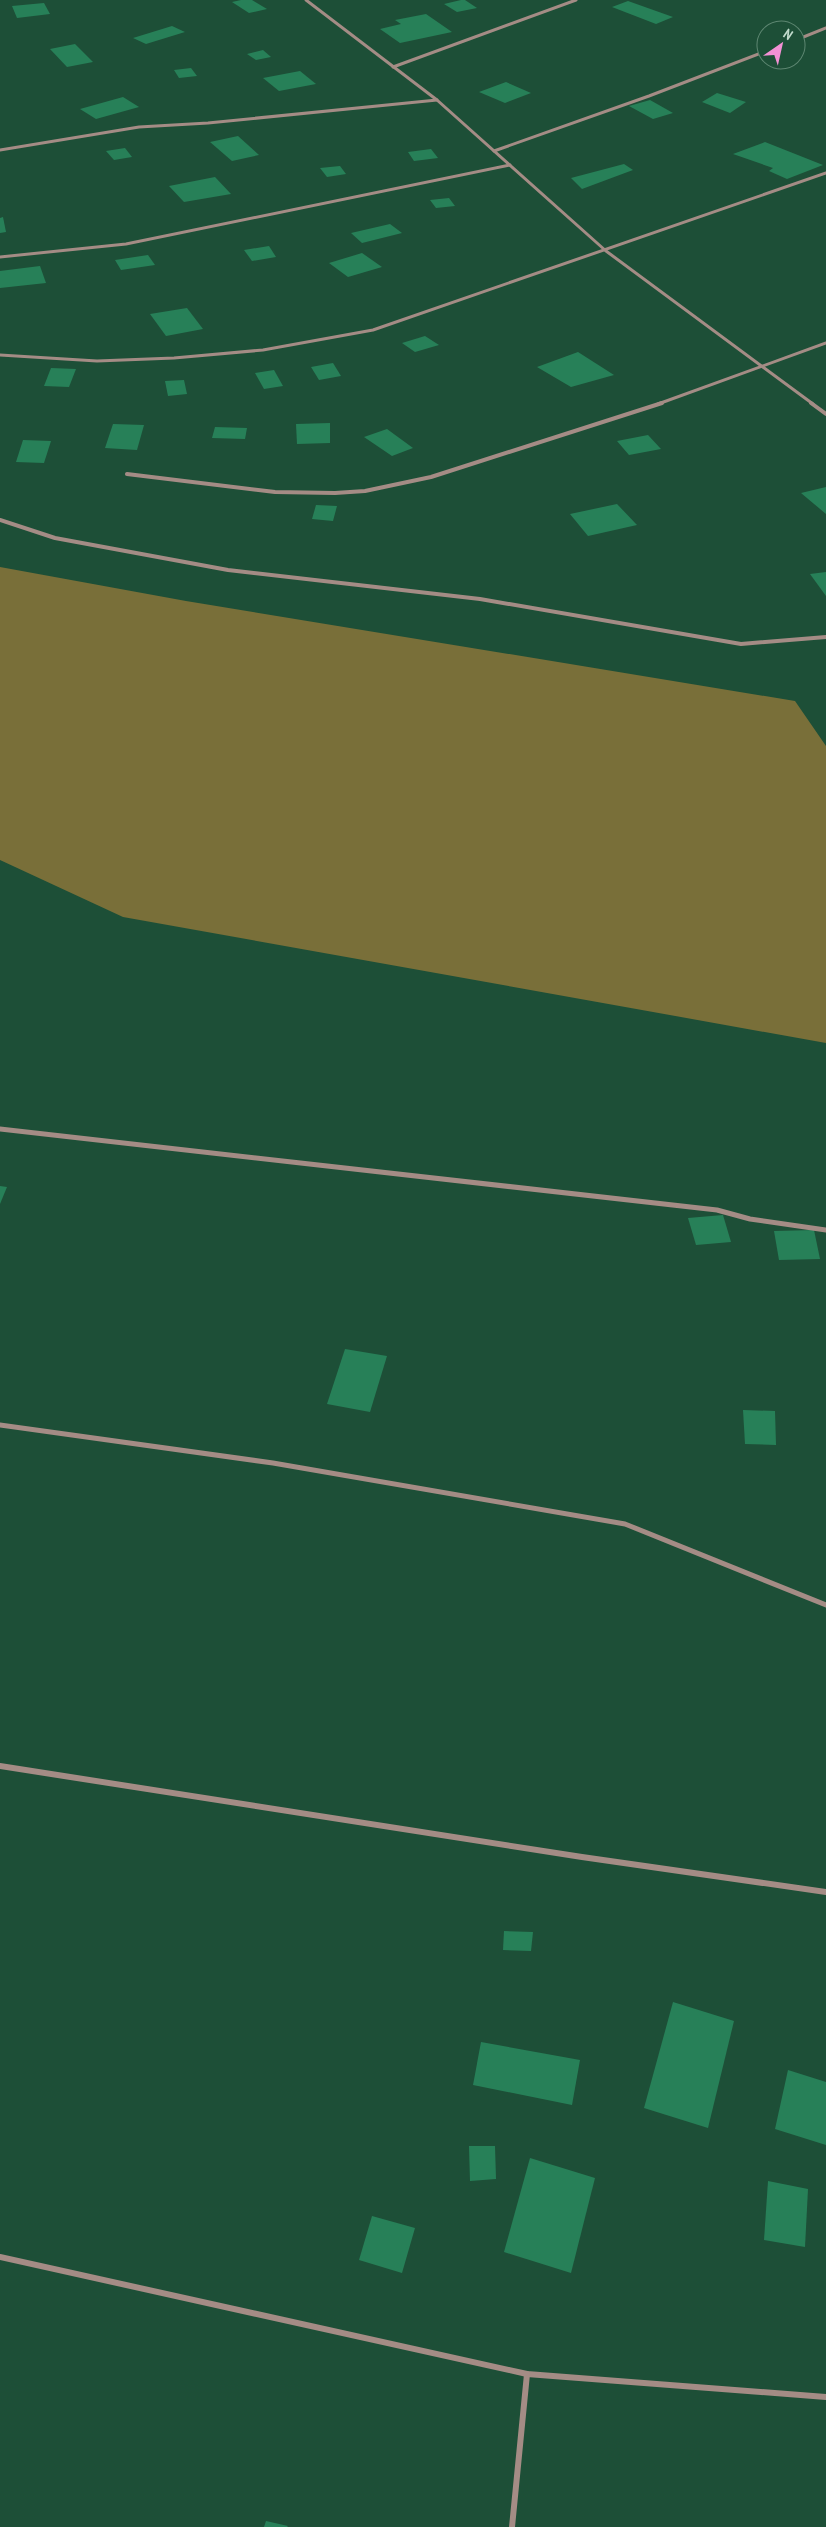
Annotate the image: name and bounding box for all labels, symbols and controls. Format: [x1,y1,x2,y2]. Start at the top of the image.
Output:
north arrow [756,20,806,70]
text: N [780,25,796,44]

